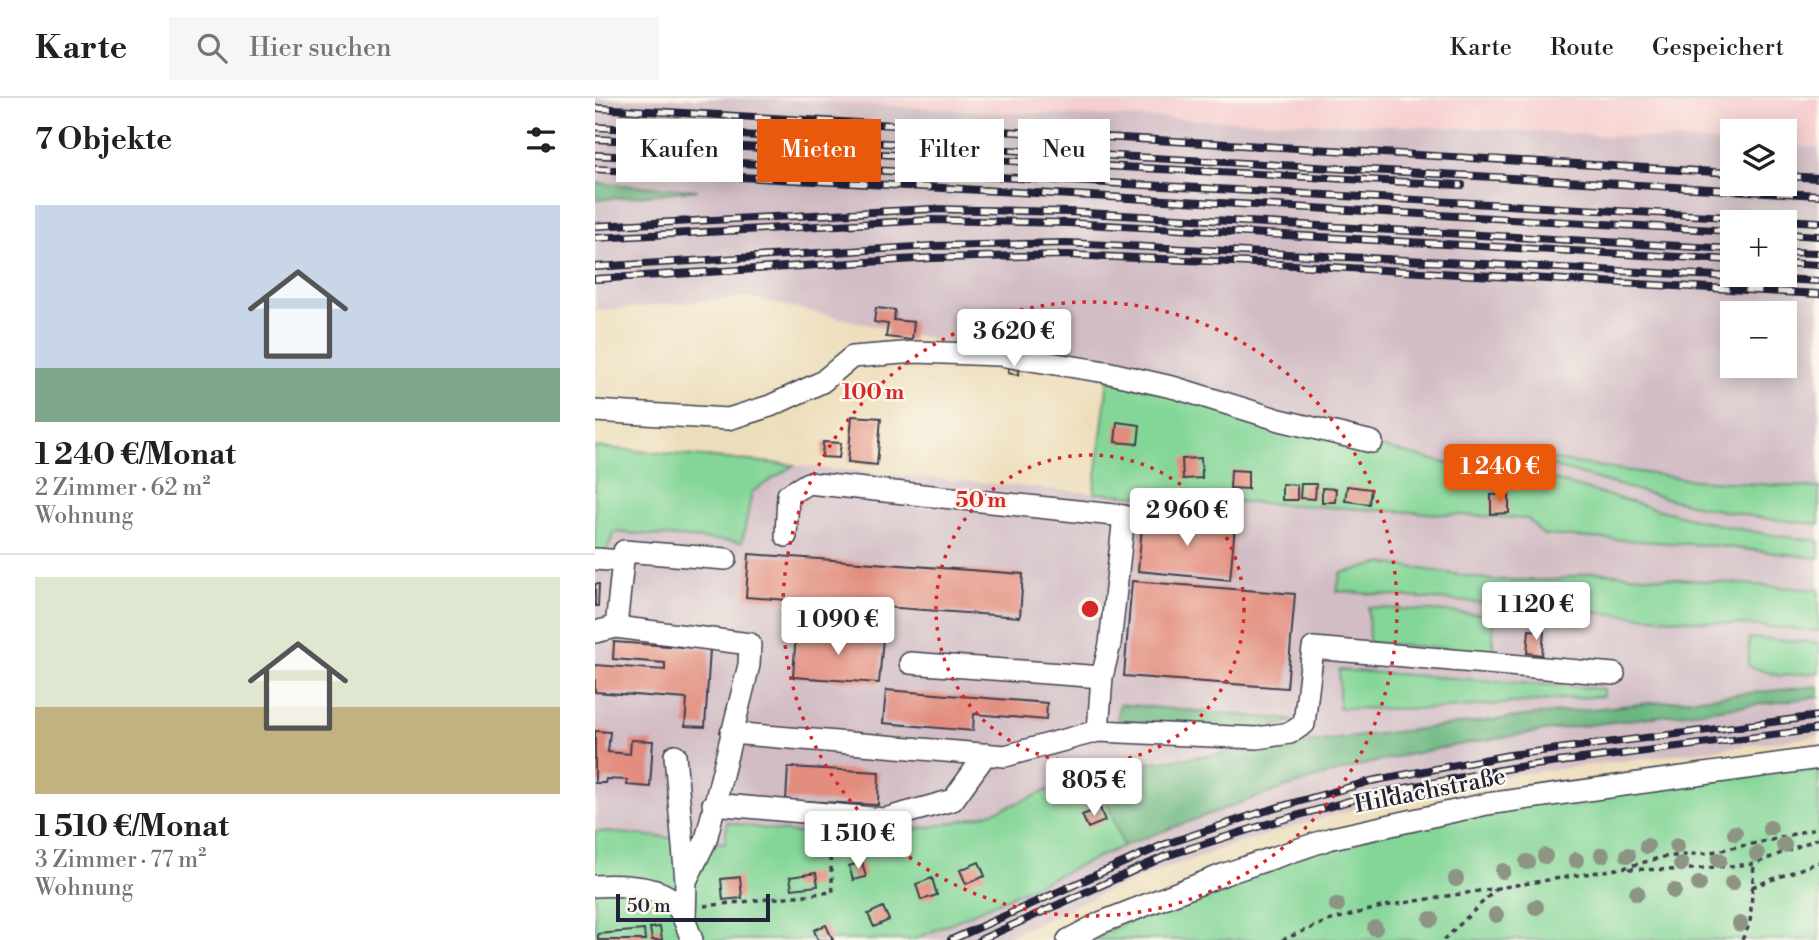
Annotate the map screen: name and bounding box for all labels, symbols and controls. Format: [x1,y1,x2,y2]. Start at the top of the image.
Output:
search box [169,17,659,80]
text: Karte [35,28,127,69]
icon: search [193,29,231,67]
text: Hier suchen [249,32,392,64]
text: Karte [1450,33,1512,63]
text: Route [1550,33,1614,63]
text: Gespeichert [1652,33,1784,63]
chip: Kaufen [616,119,743,182]
chip: Mieten [757,119,881,182]
chip: Filter [895,119,1004,182]
chip: Neu [1018,119,1110,182]
map controls [1720,119,1797,378]
button: layers [1720,119,1797,196]
text: 7 Objekte [35,121,172,159]
icon: filters [522,121,560,159]
button: + [1720,210,1797,287]
icon: home [235,251,361,377]
button: − [1720,301,1797,378]
pin: 3 620 € [949,310,1079,369]
text: 3 620 € [973,318,1055,346]
text: 100 m [842,380,904,406]
text: 1 240 €/Monat [35,436,236,474]
pin: 1 240 € [1435,444,1565,504]
text: 1 240 € [1460,453,1540,481]
text: 2 Zimmer · 62 m² [35,474,211,502]
text: 50 m [956,488,1006,514]
pin: 2 960 € [1122,489,1252,548]
text: 2 960 € [1146,497,1228,525]
text: Wohnung [35,502,133,530]
pin: 1 120 € [1471,582,1601,642]
text: 1 120 € [1498,591,1574,619]
centre of rings [1078,597,1102,621]
pin: 1 090 € [773,598,903,657]
text: 1 090 € [797,606,879,634]
icon: home [235,623,361,749]
pin: 805 € [1045,758,1143,818]
street label: Hildachstraße [1352,762,1508,820]
text: 805 € [1062,767,1126,795]
text: 1 510 €/Monat [35,808,229,846]
pin: 1 510 € [793,812,923,871]
text: 1 510 € [821,820,895,848]
text: 3 Zimmer · 77 m² [35,846,206,874]
text: Wohnung [35,874,133,902]
scale bar [616,891,770,923]
text: 50 m [627,894,671,918]

